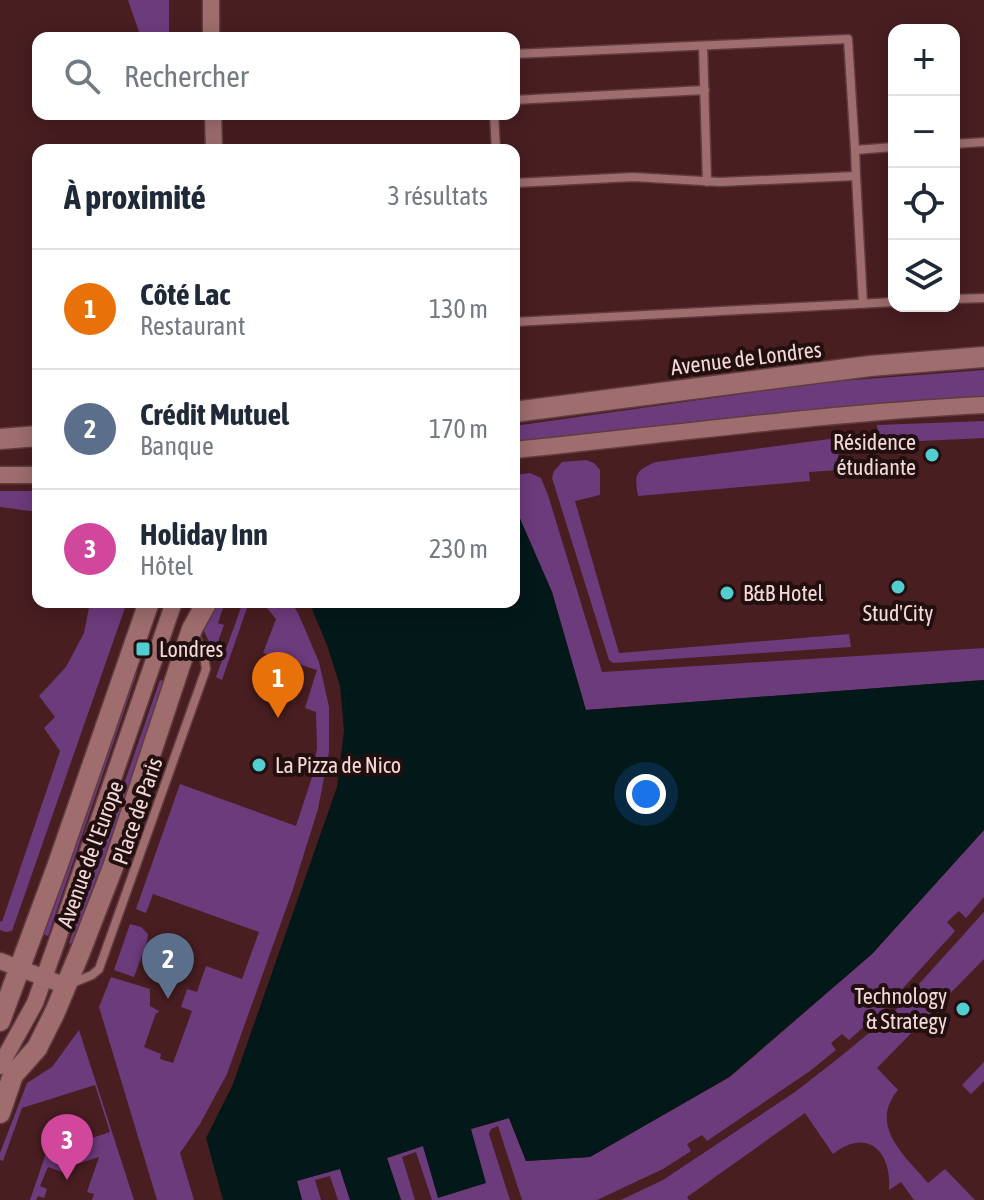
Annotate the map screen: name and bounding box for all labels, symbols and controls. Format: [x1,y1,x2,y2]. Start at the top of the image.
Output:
map controls [888,24,960,312]
button: + [888,24,960,96]
search box [32,32,520,120]
icon: search [60,54,104,98]
text: Rechercher [124,59,249,93]
button: − [888,96,960,168]
button: locate [888,168,960,240]
text: À proximité [64,177,206,216]
text: 3 résultats [388,181,488,211]
button: layers [888,240,960,312]
text: Côté Lac [140,277,230,311]
text: 1 [84,294,96,324]
text: 130 m [429,294,488,324]
text: Restaurant [140,311,245,341]
street label: Avenue de Londres [669,336,823,380]
text: Crédit Mutuel [140,397,289,431]
text: 2 [84,414,96,444]
text: 170 m [429,414,488,444]
place label: Résidence étudiante [833,429,916,480]
text: Banque [140,431,214,461]
marker: Résidence étudiante [923,446,941,464]
text: Holiday Inn [140,517,268,551]
text: 3 [84,534,96,564]
text: 230 m [429,534,488,564]
text: Hôtel [140,551,193,581]
marker: Stud'City [889,578,907,596]
place label: B&B Hotel [743,580,824,606]
marker: B&B Hotel [718,584,736,602]
place label: Stud'City [863,600,933,626]
place label: Londres [159,636,223,662]
marker: Londres [134,640,152,658]
pin: 1 [252,652,304,718]
place label: La Pizza de Nico [275,752,401,778]
street label: Place de Paris [107,754,167,868]
marker: La Pizza de Nico [250,756,268,774]
your location [626,774,666,814]
street label: Avenue de l'Europe [51,777,129,931]
pin: 2 [142,933,194,999]
place label: Technology & Strategy [854,983,947,1034]
marker: Technology & Strategy [954,1000,972,1018]
pin: 3 [41,1114,93,1180]

